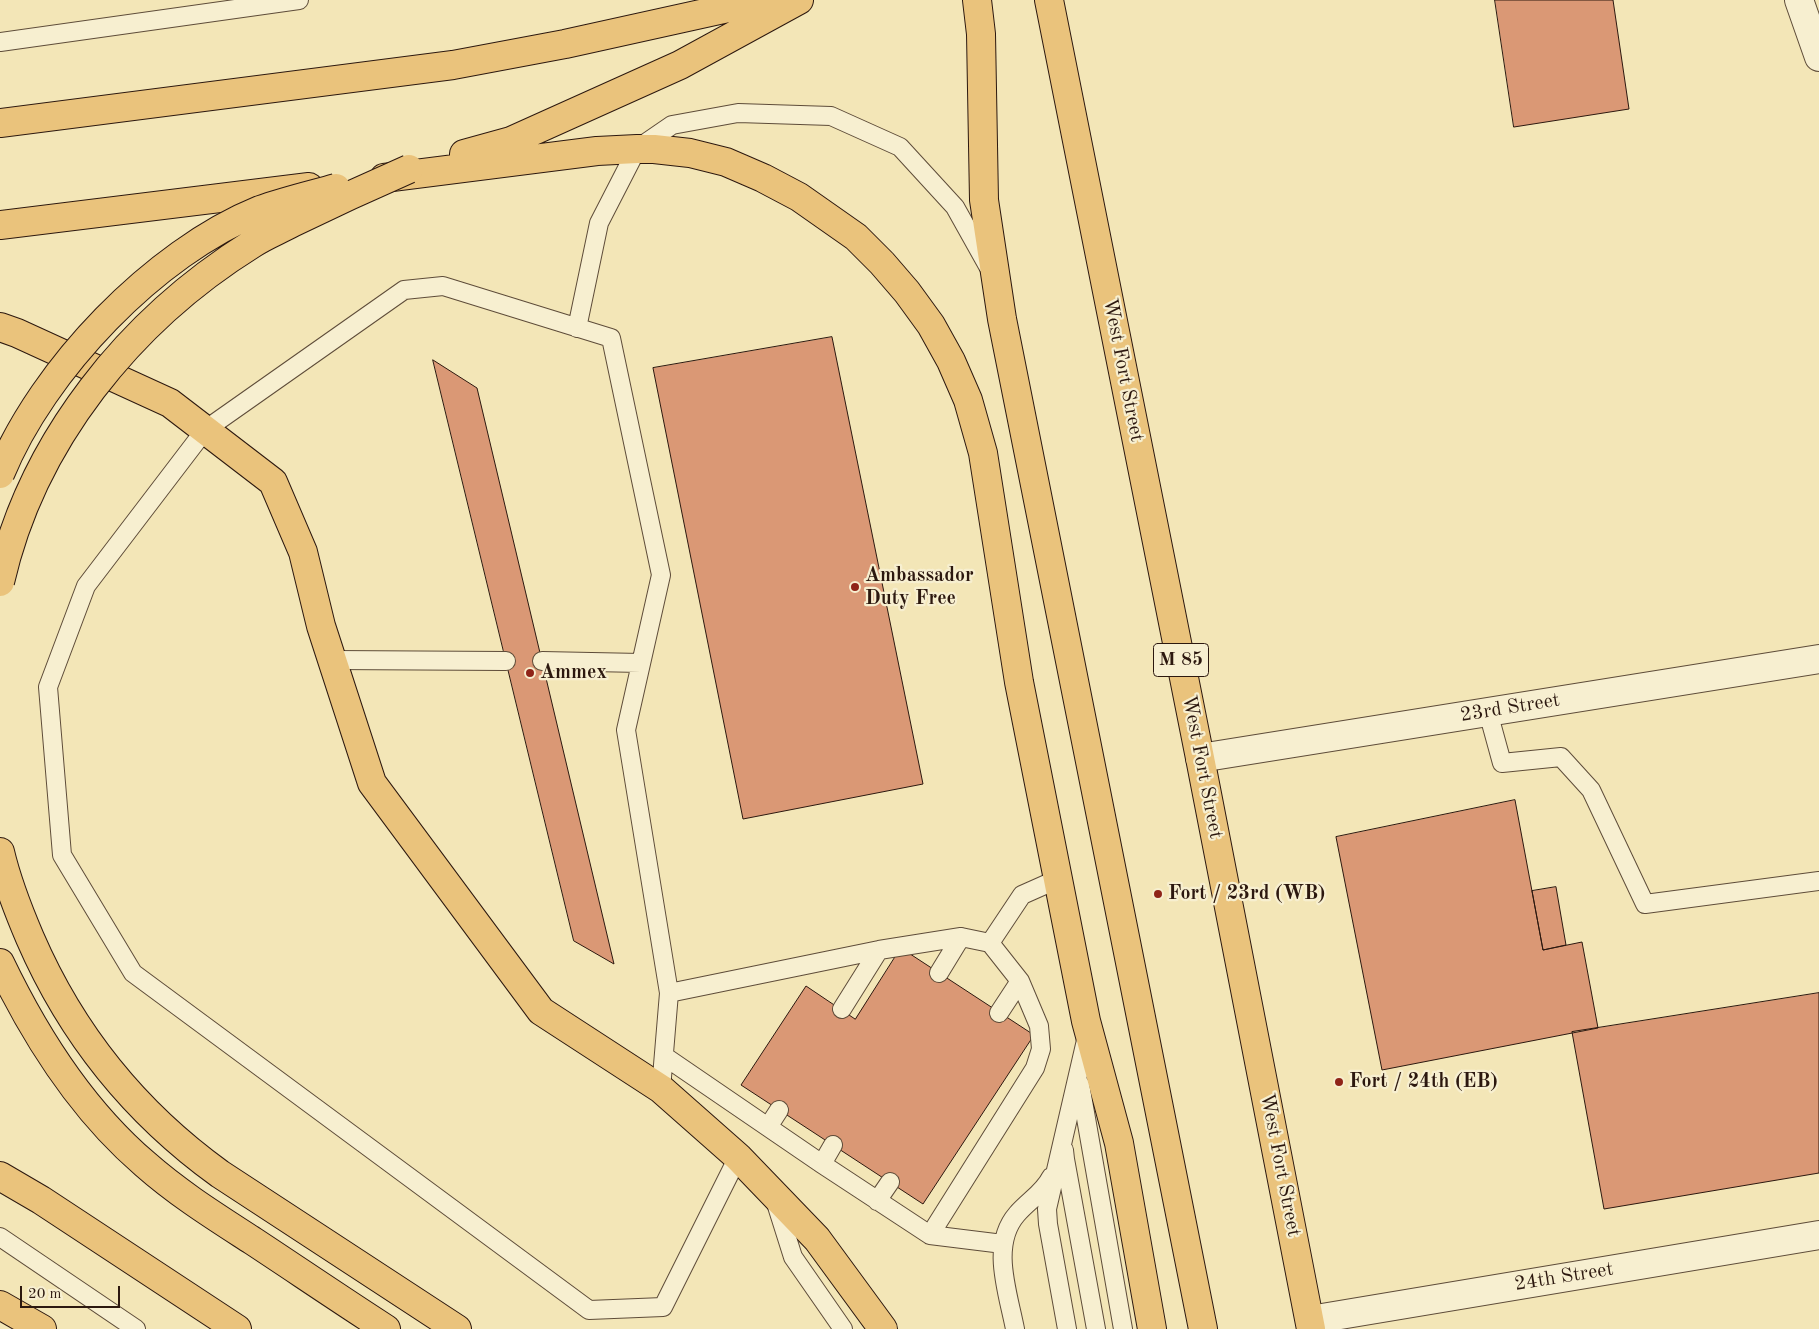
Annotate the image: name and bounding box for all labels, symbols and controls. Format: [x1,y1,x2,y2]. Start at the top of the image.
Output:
street label: West Fort Street [1097,296,1149,444]
place label: Ambassador Duty Free [865,564,974,611]
marker: Ambassador Duty Free [849,581,861,593]
road number: M 85 [1154,644,1208,676]
place label: Ammex [540,661,607,685]
marker: Ammex [524,667,536,679]
street label: 23rd Street [1459,688,1561,728]
street label: West Fort Street [1176,693,1228,841]
place label: Fort / 23rd (WB) [1168,882,1326,906]
marker: Fort / 23rd (WB) [1152,888,1164,900]
place label: Fort / 24th (EB) [1349,1070,1498,1094]
marker: Fort / 24th (EB) [1333,1076,1345,1088]
street label: West Fort Street [1254,1091,1306,1239]
street label: 24th Street [1513,1257,1615,1297]
scale bar [22,1276,122,1308]
text: 20 m [28,1287,62,1302]

